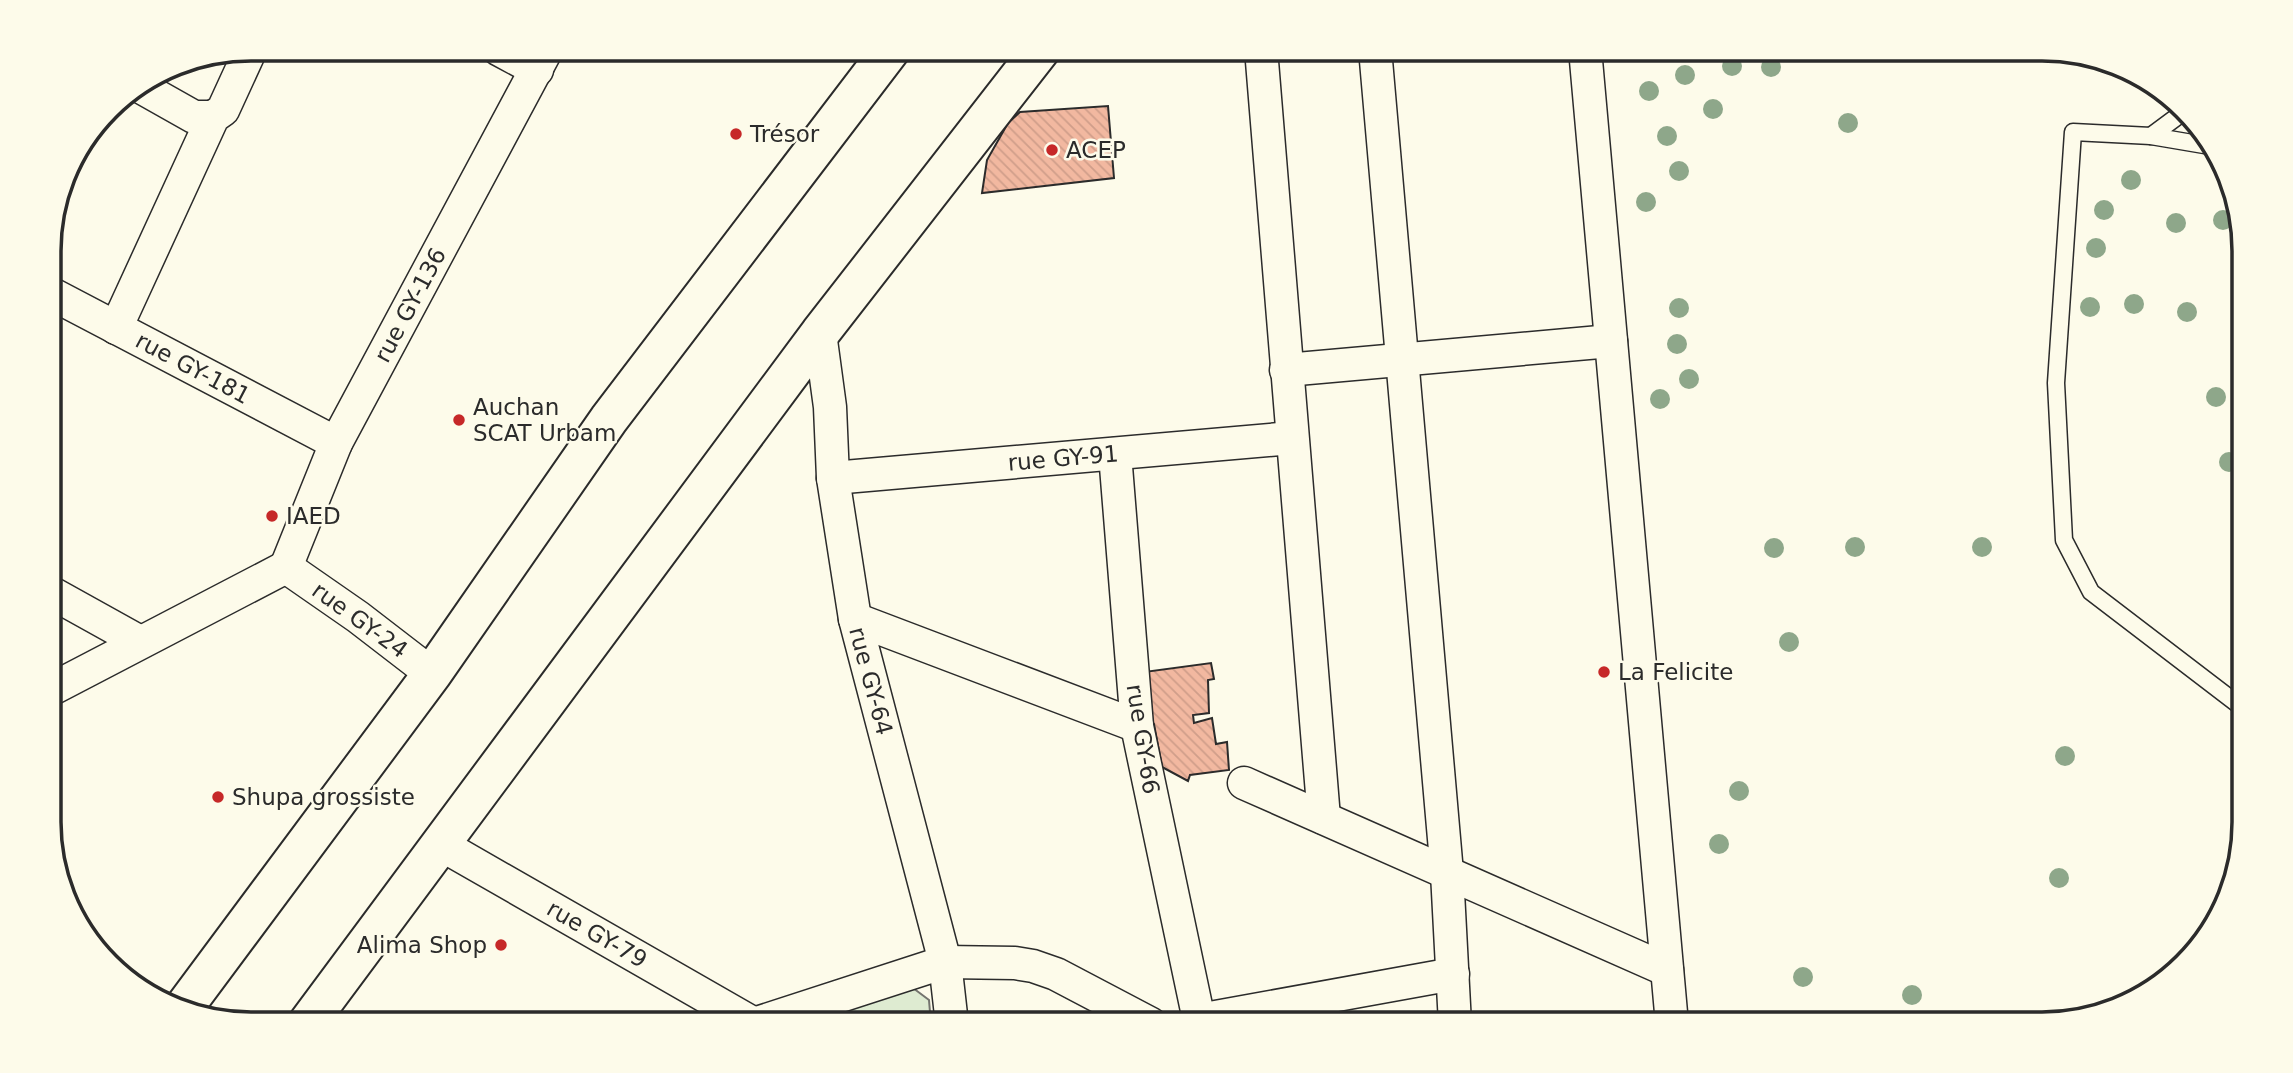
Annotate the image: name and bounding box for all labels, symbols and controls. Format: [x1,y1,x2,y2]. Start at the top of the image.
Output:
place label: Trésor [749,121,820,147]
marker: Trésor [728,126,744,142]
place label: ACEP [1066,137,1126,163]
marker: ACEP [1044,142,1060,158]
street label: rue GY-136 [369,243,451,367]
street label: rue GY-181 [131,327,255,409]
place label: Auchan SCAT Urbam [473,394,616,446]
marker: Auchan SCAT Urbam [451,412,467,428]
street label: rue GY-91 [1007,440,1119,476]
place label: IAED [286,503,341,529]
marker: IAED [264,508,280,524]
street label: rue GY-24 [307,577,413,663]
street label: rue GY-64 [844,624,898,738]
place label: La Felicite [1618,659,1733,685]
marker: La Felicite [1596,664,1612,680]
street label: rue GY-66 [1121,682,1165,796]
place label: Shupa grossiste [232,784,415,810]
marker: Shupa grossiste [210,789,226,805]
street label: rue GY-79 [542,895,652,973]
place label: Alima Shop [357,932,487,958]
marker: Alima Shop [493,937,509,953]

